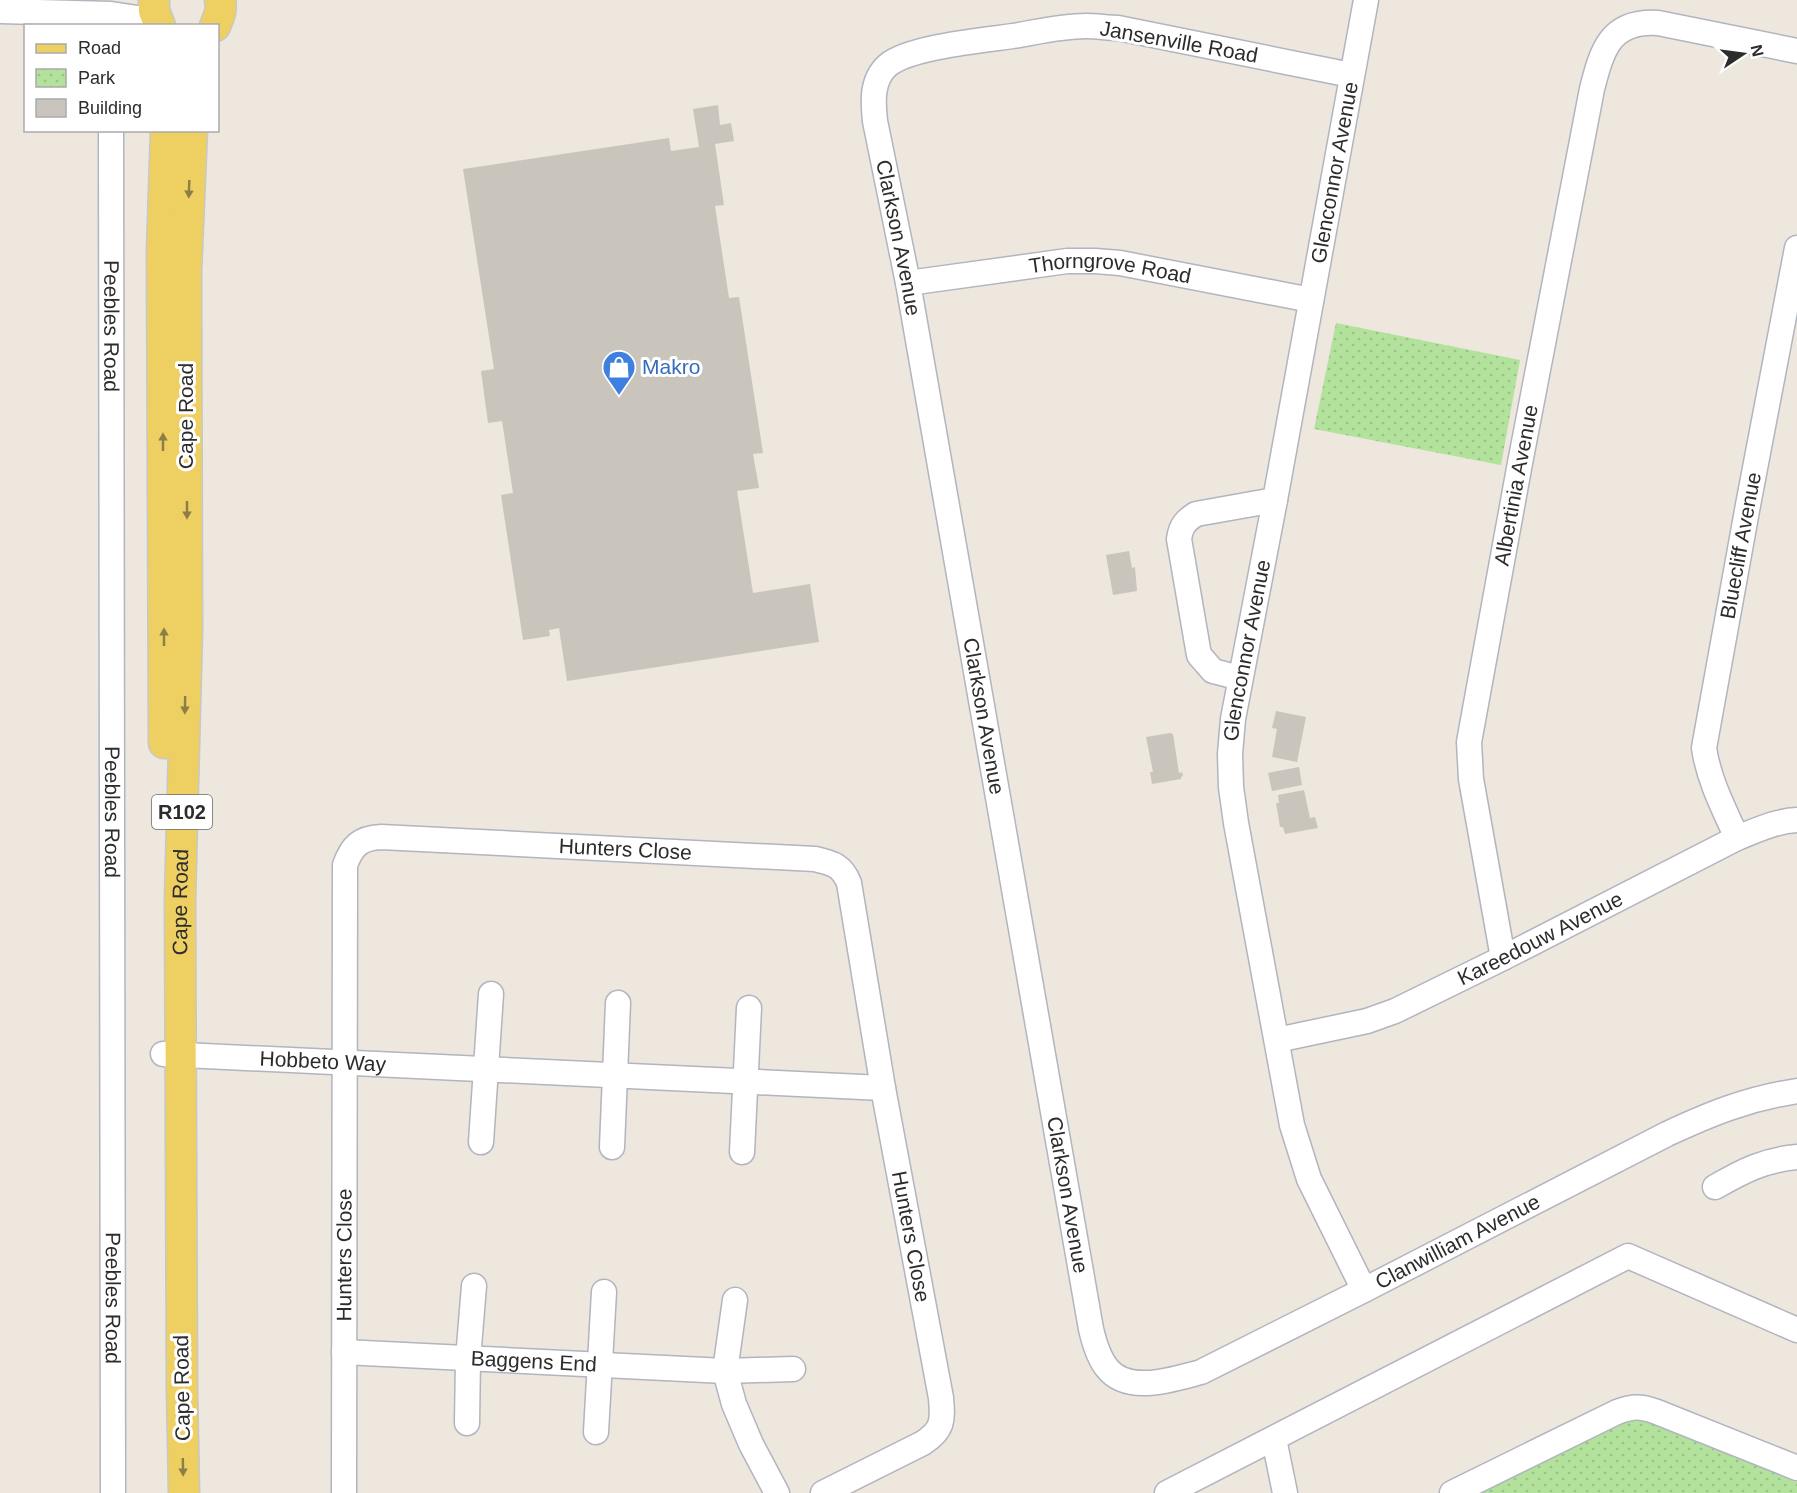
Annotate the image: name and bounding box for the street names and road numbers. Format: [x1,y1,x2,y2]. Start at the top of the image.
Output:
street label: Jansenville Road [1098,16,1260,67]
street label: Glenconnor Avenue [1306,80,1362,265]
street label: Clarkson Avenue [872,158,926,317]
street label: Thorngrove Road [1027,249,1193,288]
street label: Peebles Road [100,260,123,392]
street label: Cape Road [174,363,197,469]
street label: Albertinia Avenue [1489,403,1542,567]
street label: Bluecliff Avenue [1716,470,1765,621]
street label: Glenconnor Avenue [1219,558,1274,742]
street label: Clarkson Avenue [959,636,1009,796]
street label: Peebles Road [101,746,124,878]
road number: R102 [152,795,212,829]
street label: Hunters Close [558,834,692,864]
street label: Cape Road [168,849,192,955]
street label: Kareedouw Avenue [1454,887,1626,989]
street label: Hobbeto Way [259,1047,387,1076]
street label: Clarkson Avenue [1043,1115,1093,1275]
street label: Hunters Close [888,1169,935,1304]
street label: Hunters Close [332,1188,355,1322]
street label: Clanwilliam Avenue [1371,1190,1543,1293]
street label: Peebles Road [102,1232,125,1364]
street label: Cape Road [169,1335,194,1441]
street label: Baggens End [470,1346,597,1376]

